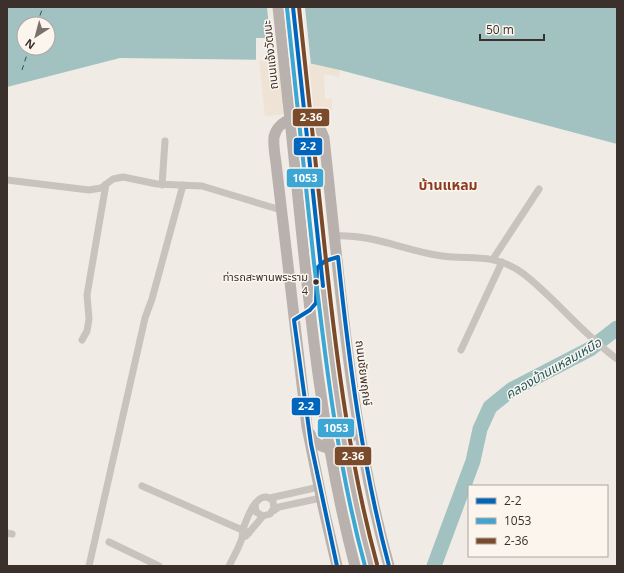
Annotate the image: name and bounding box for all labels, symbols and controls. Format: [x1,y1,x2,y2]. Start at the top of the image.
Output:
north arrow [16,16,56,56]
scale bar [480,16,544,42]
street label: ถนนแจ้งวัฒนะ [258,20,282,90]
text: 50 m [486,21,514,38]
text: N [22,36,38,53]
line badge: 2-36 [292,108,330,127]
text: 2-36 [300,109,322,124]
line badge: 2-2 [293,137,323,156]
text: 2-2 [300,138,316,153]
line badge: 1053 [286,168,324,188]
text: 1053 [292,170,318,185]
district label: บ้านแหลม [418,175,478,194]
place label: ท่ารถสะพานพระราม 4 [223,269,309,298]
marker: ท่ารถสะพานพระราม 4 [311,277,321,287]
water label: คลองบ้านแหลมเหนือ [502,333,605,403]
street label: ถนนชัยพฤกษ์ [352,339,377,407]
line badge: 2-2 [291,397,321,416]
text: 2-2 [298,398,314,413]
line badge: 1053 [317,418,355,438]
text: 1053 [323,420,349,435]
line badge: 2-36 [334,446,372,466]
text: 2-36 [342,448,364,463]
legend [468,485,608,557]
text: 2-2 [504,492,522,509]
text: 1053 [504,512,532,529]
text: 2-36 [504,532,529,549]

